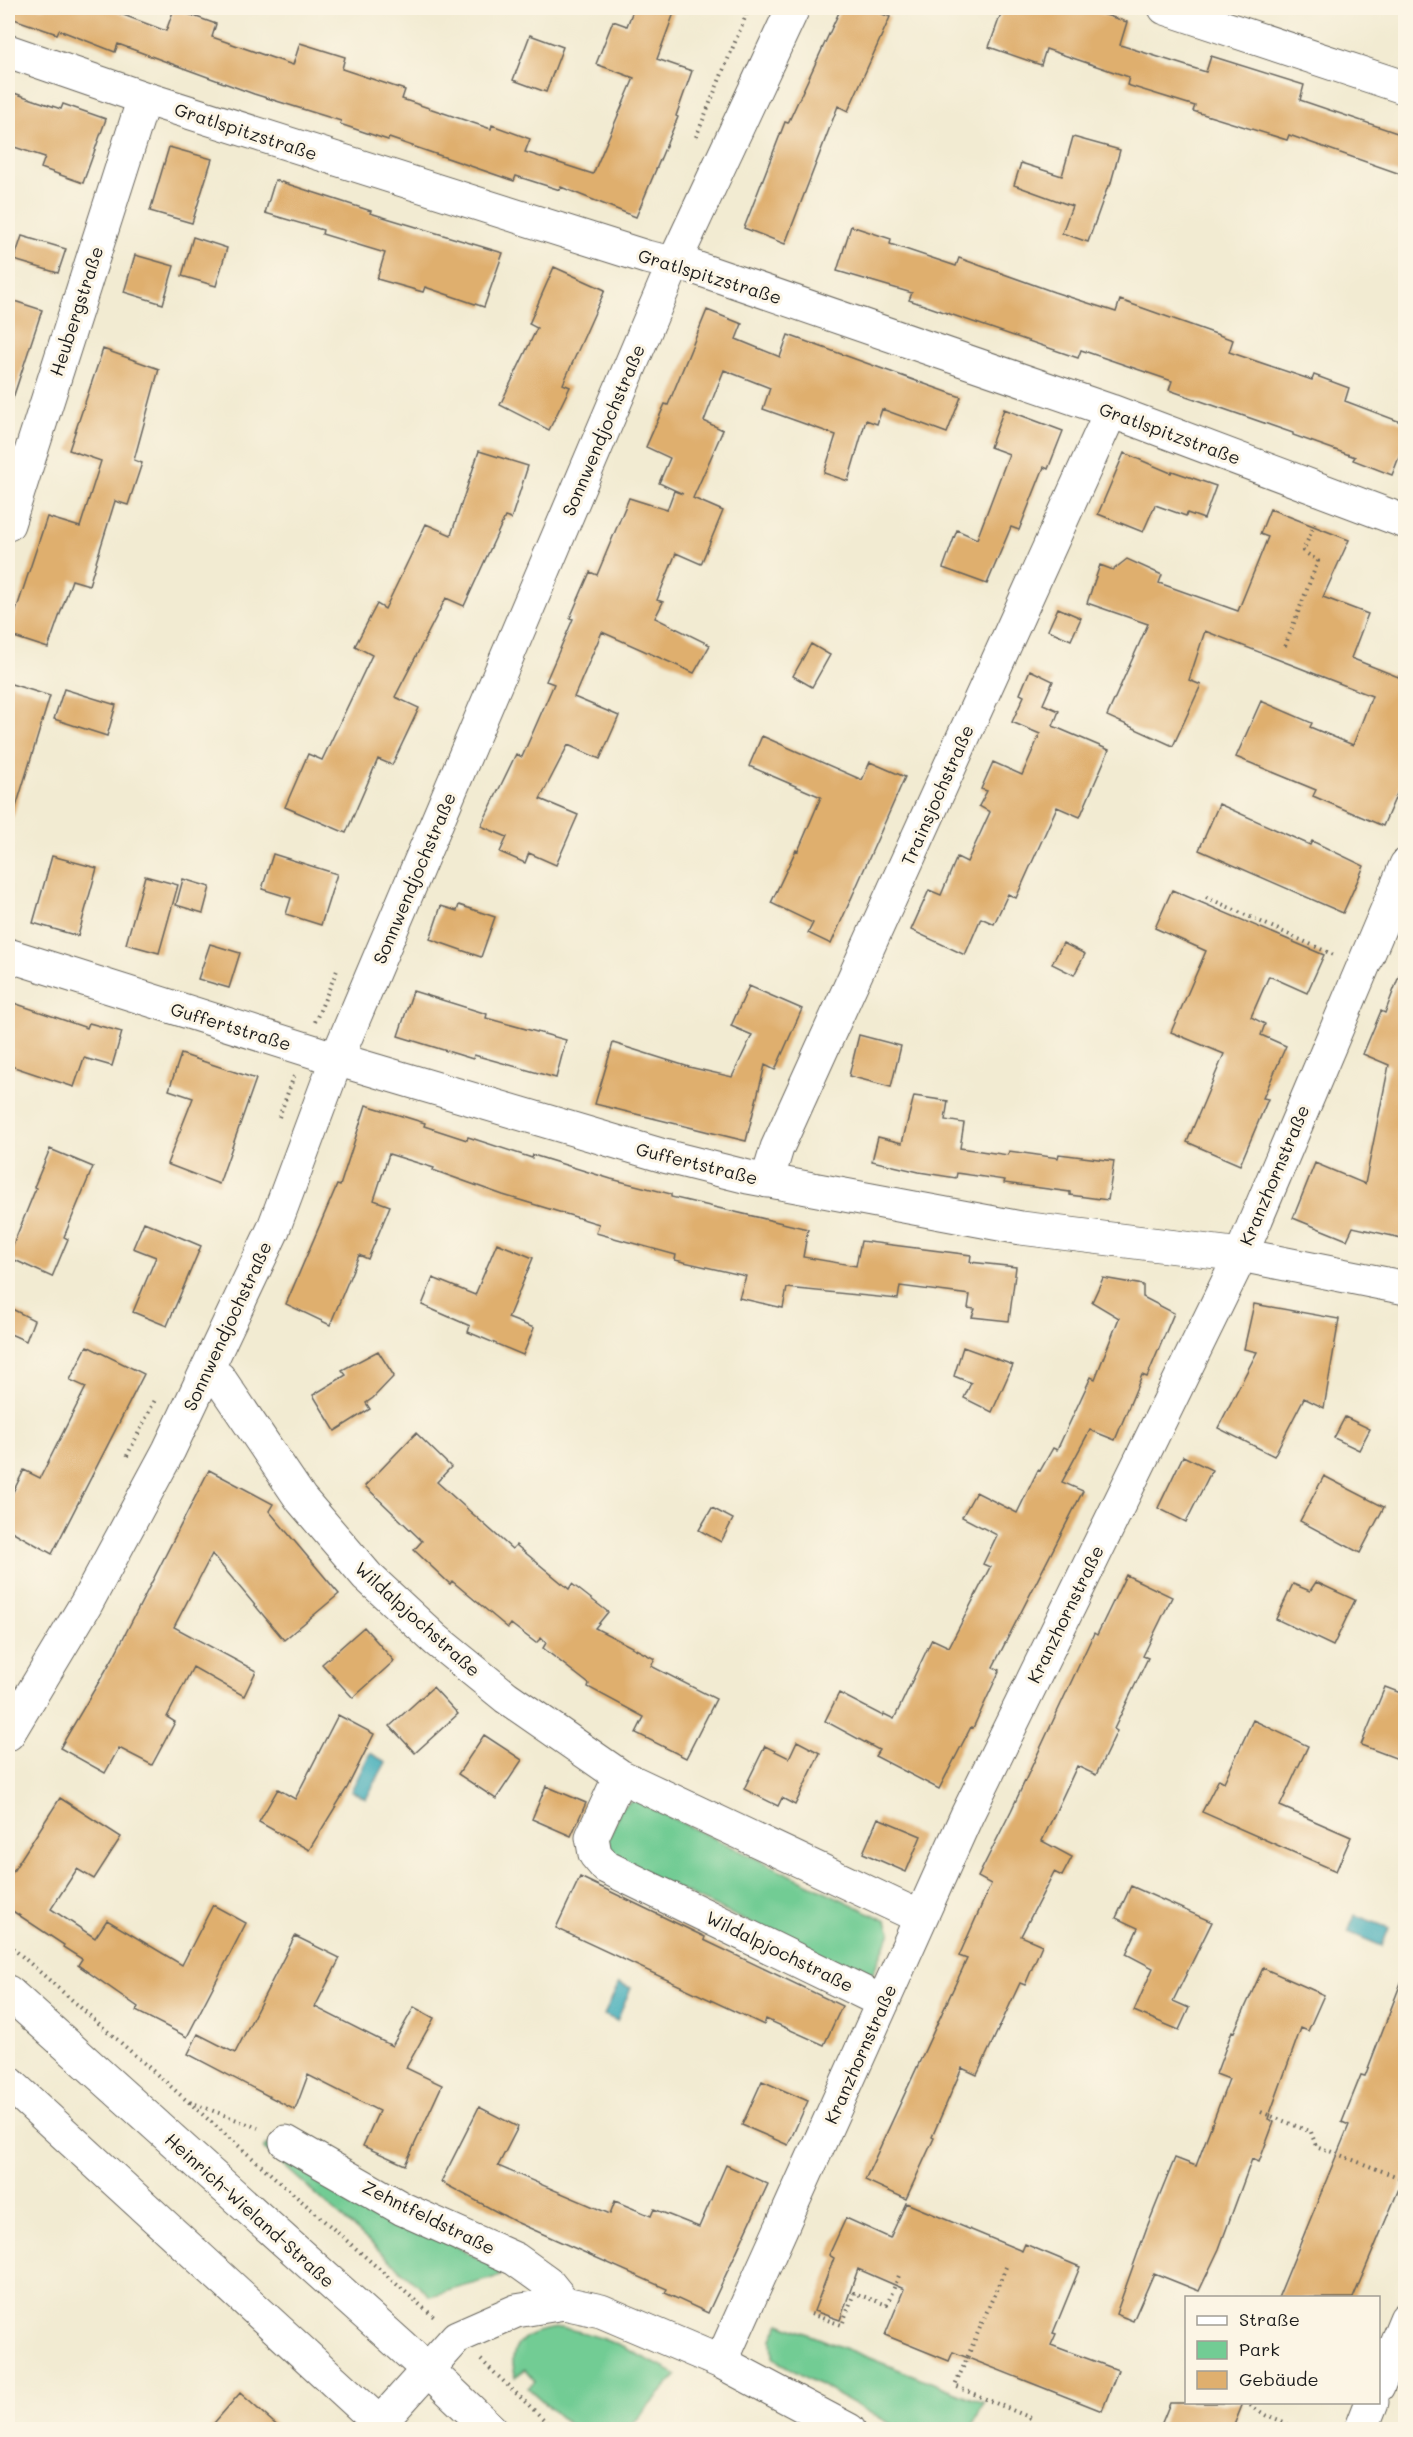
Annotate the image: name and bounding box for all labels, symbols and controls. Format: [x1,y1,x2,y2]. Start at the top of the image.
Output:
street label: Gratlspitzstraße [172,97,320,165]
street label: Heubergstraße [44,243,108,379]
street label: Gratlspitzstraße [635,243,785,309]
street label: Sonnwendjochstraße [556,341,650,519]
street label: Gratlspitzstraße [1096,396,1244,470]
street label: Trainsjochstraße [895,721,979,869]
street label: Sonnwendjochstraße [367,789,461,967]
street label: Guffertstraße [168,996,294,1056]
street label: Kranzhornstraße [1234,1101,1314,1249]
street label: Guffertstraße [634,1136,760,1190]
street label: Sonnwendjochstraße [177,1237,277,1415]
street label: Kranzhornstraße [1021,1541,1109,1687]
street label: Wildalpjochstraße [350,1556,486,1682]
street label: Wildalpjochstraße [702,1905,858,1997]
street label: Kranzhornstraße [818,1980,902,2128]
street label: Heinrich-Wieland-Straße [160,2127,340,2293]
street label: Zehntfeldstraße [359,2174,499,2260]
legend [1185,2296,1380,2404]
text: Straße [1239,2307,1300,2331]
text: Park [1239,2337,1280,2361]
text: Gebäude [1239,2367,1319,2391]

